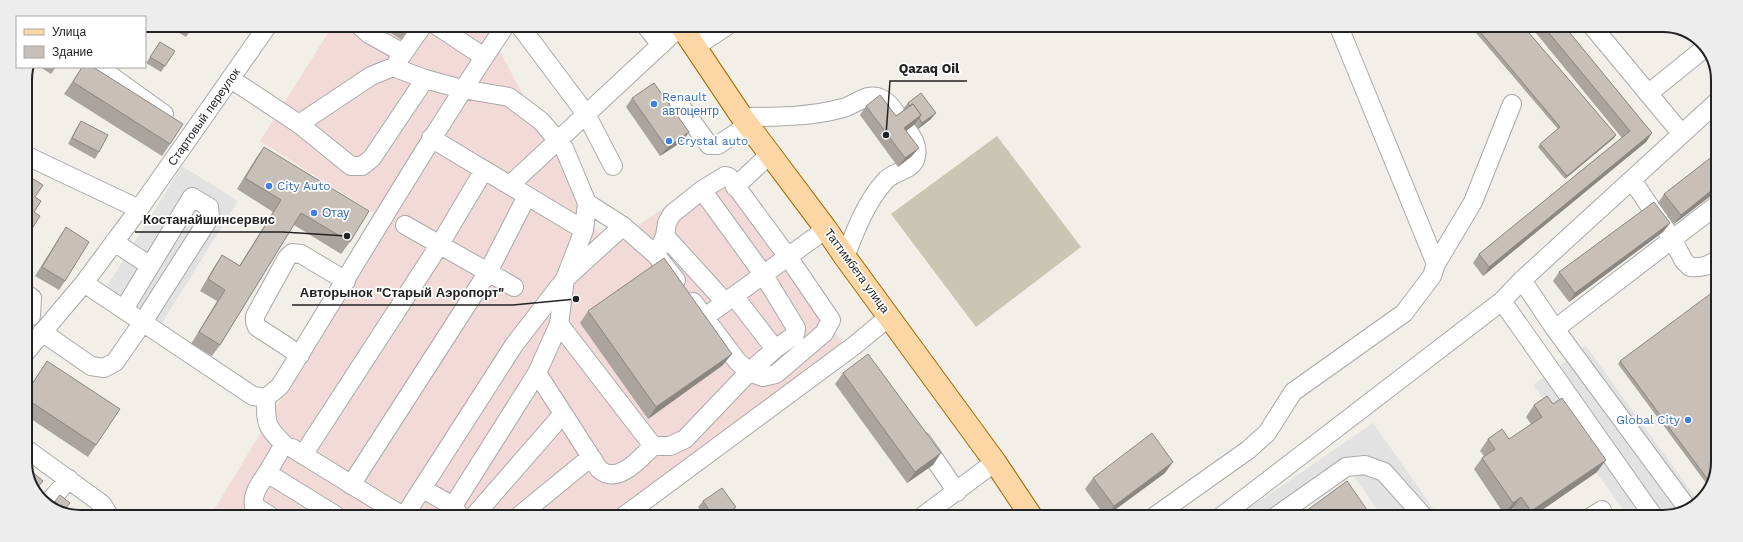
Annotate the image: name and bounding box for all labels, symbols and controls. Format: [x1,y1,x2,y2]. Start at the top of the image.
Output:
legend [16,16,146,68]
text: Улица [52,25,86,39]
text: Здание [52,45,93,59]
callout: Qazaq Oil [890,56,967,81]
text: Qazaq Oil [899,61,960,76]
street label: Стартовый переулок [165,65,243,169]
place label: Renault автоцентр [662,90,719,118]
marker: Renault автоцентр [649,99,659,109]
place label: Crystal auto [677,134,748,148]
marker: Crystal auto [664,136,674,146]
place label: City Auto [277,179,330,193]
marker: City Auto [264,181,274,191]
place label: Отау [322,206,349,220]
callout: Костанайшинсервис [135,207,283,232]
marker: Отау [309,208,319,218]
text: Костанайшинсервис [143,212,275,227]
street label: Таттимбета улица [822,226,893,316]
callout: Авторынок "Старый Аэропорт" [292,280,513,305]
text: Авторынок "Старый Аэропорт" [300,285,504,300]
place label: Global City [1616,413,1681,427]
marker: Global City [1683,415,1693,425]

